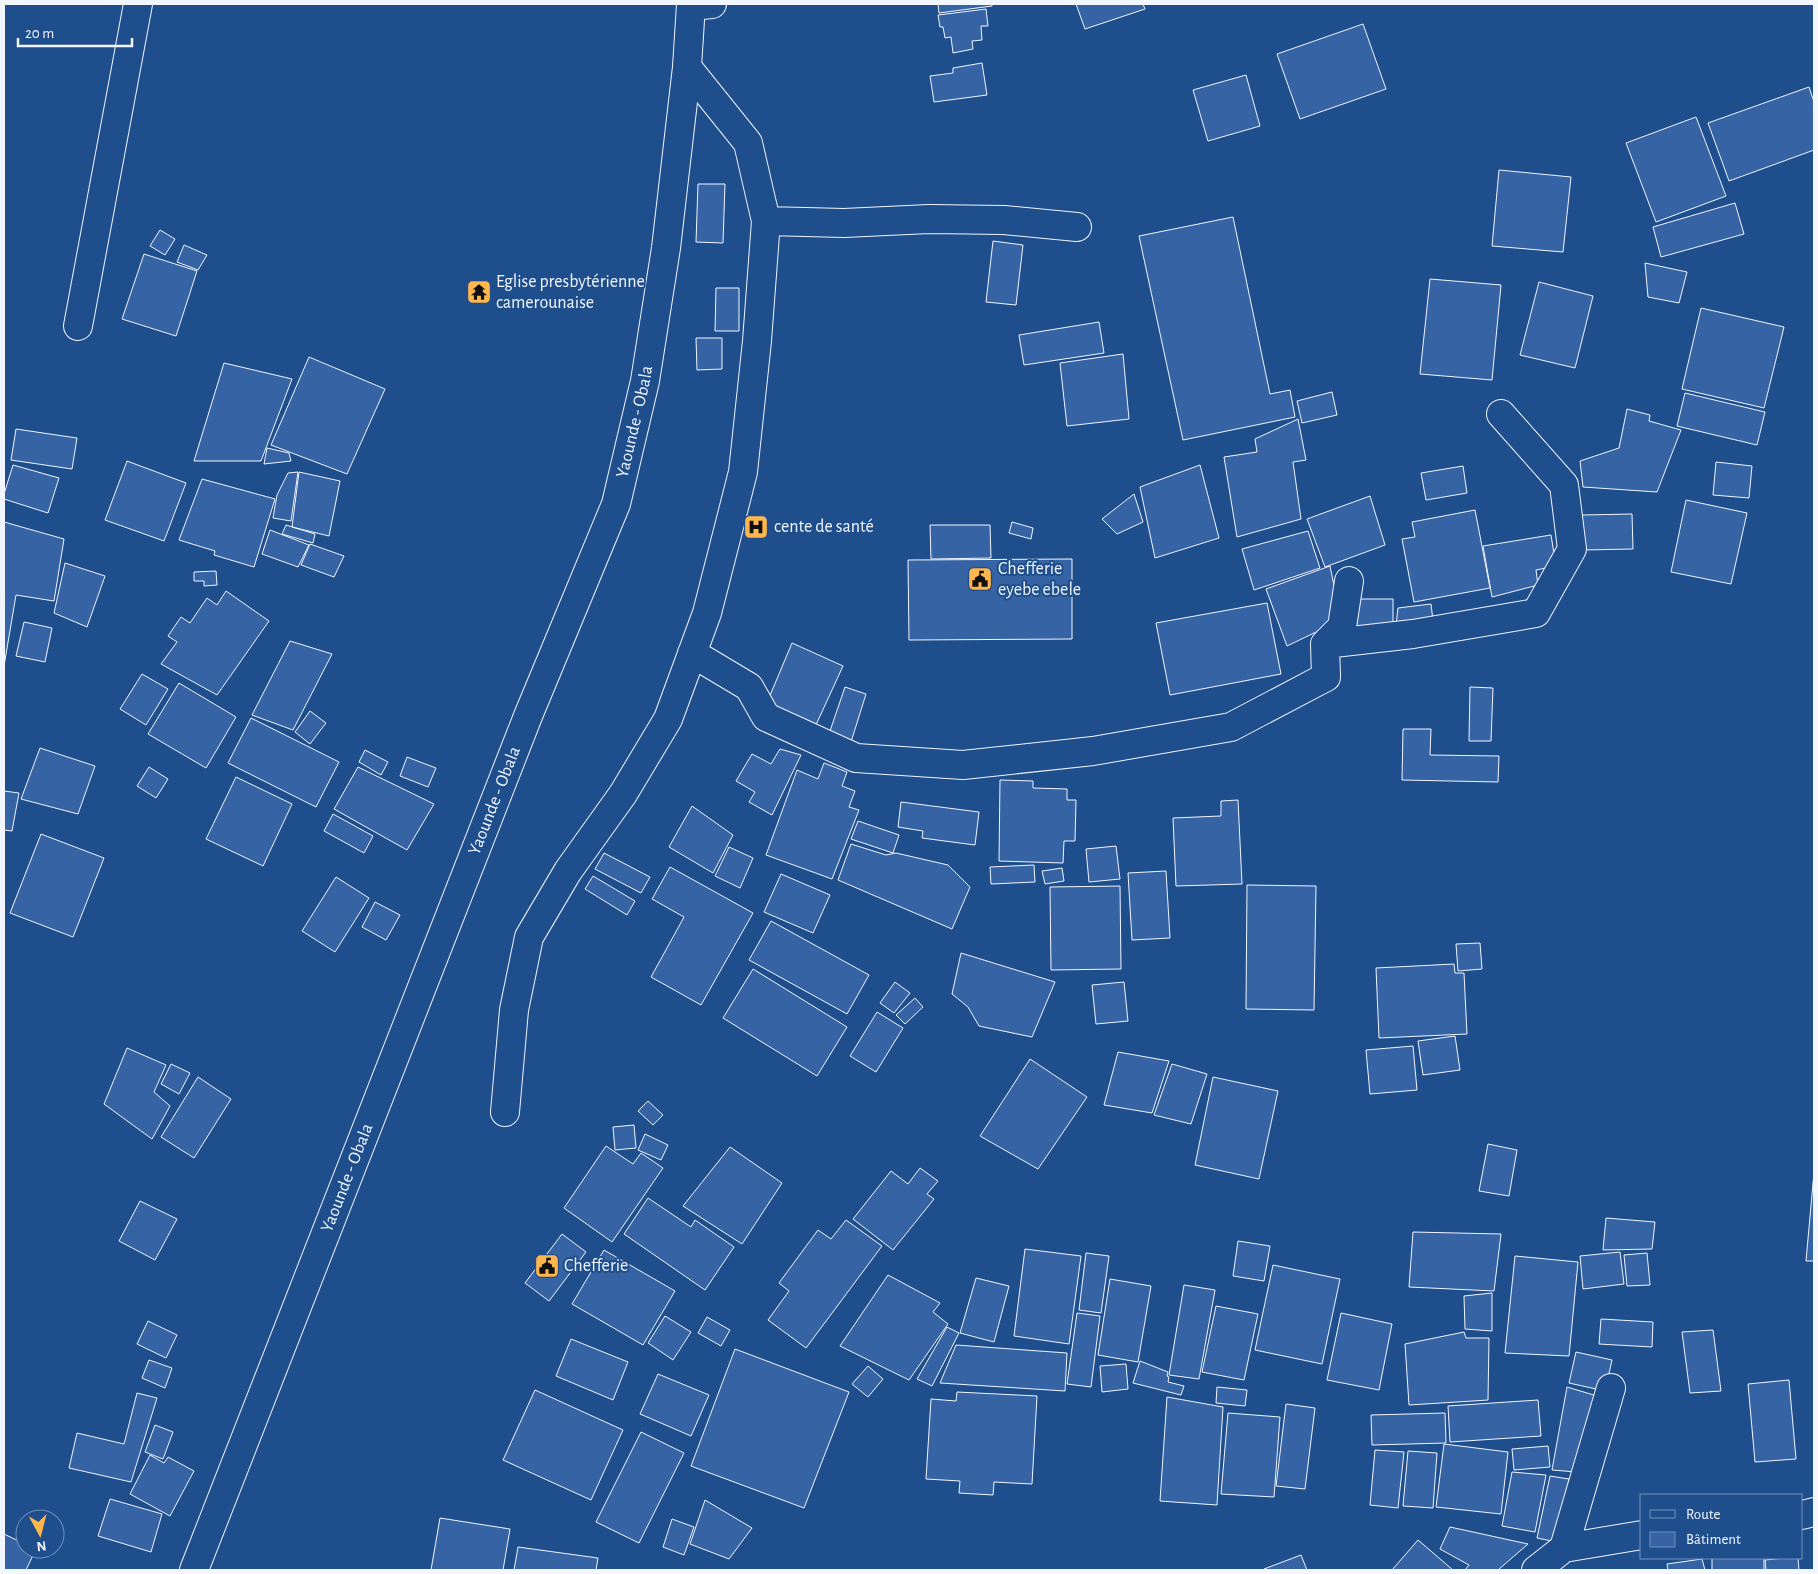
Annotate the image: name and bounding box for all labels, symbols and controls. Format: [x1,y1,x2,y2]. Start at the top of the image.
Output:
scale bar [18,15,131,47]
text: 20 m [25,26,54,41]
place label: Eglise presbytérienne camerounaise [496,273,645,312]
temple icon: Eglise presbytérienne camerounaise [466,279,492,305]
street label: Yaounde - Obala [613,364,656,480]
hospital icon: cente de santé [743,514,769,540]
place label: cente de santé [774,518,874,536]
place label: Chefferie eyebe ebele [998,560,1081,599]
public building icon: Chefferie eyebe ebele [967,566,993,592]
street label: Yaounde - Obala [466,744,524,857]
street label: Yaounde - Obala [318,1121,377,1235]
public building icon: Chefferie [534,1253,560,1279]
place label: Chefferie [564,1257,628,1275]
legend [1640,1494,1803,1559]
text: Route [1686,1507,1720,1522]
north arrow [15,1509,65,1559]
text: Bâtiment [1686,1532,1741,1547]
text: N [36,1538,47,1553]

